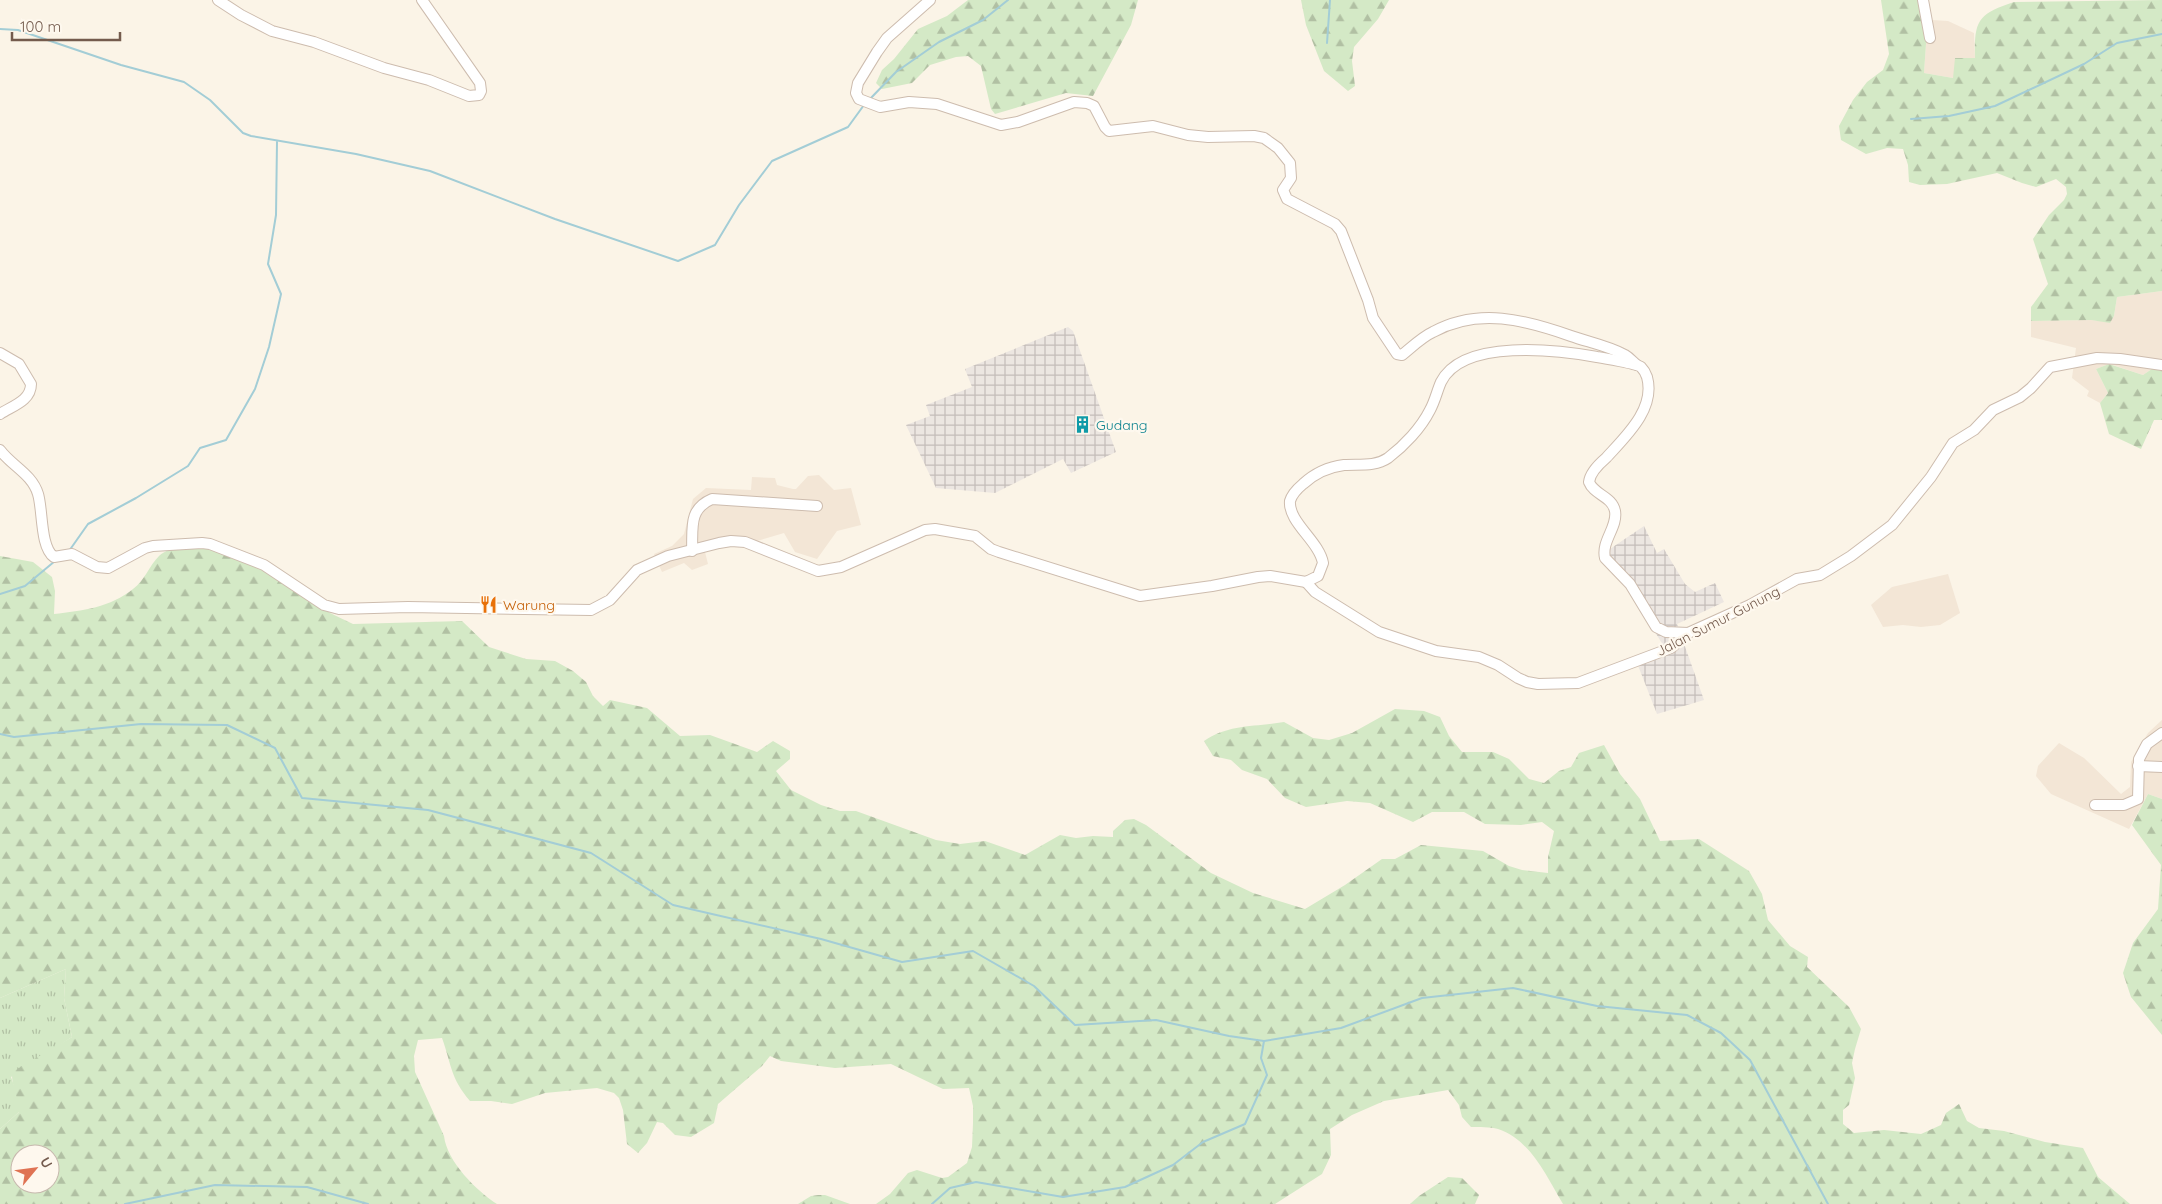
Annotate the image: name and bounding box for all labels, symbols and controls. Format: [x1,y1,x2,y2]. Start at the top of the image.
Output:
scale bar [12,10,120,42]
text: 100 m [20,17,61,36]
building icon: Gudang [1072,415,1092,435]
place label: Gudang [1096,416,1148,434]
street label: Jalan Sumur Gunung [1653,582,1783,660]
restaurant icon: Warung [479,595,499,615]
place label: Warung [503,596,555,614]
north arrow [10,1144,60,1194]
text: U [36,1154,57,1171]

